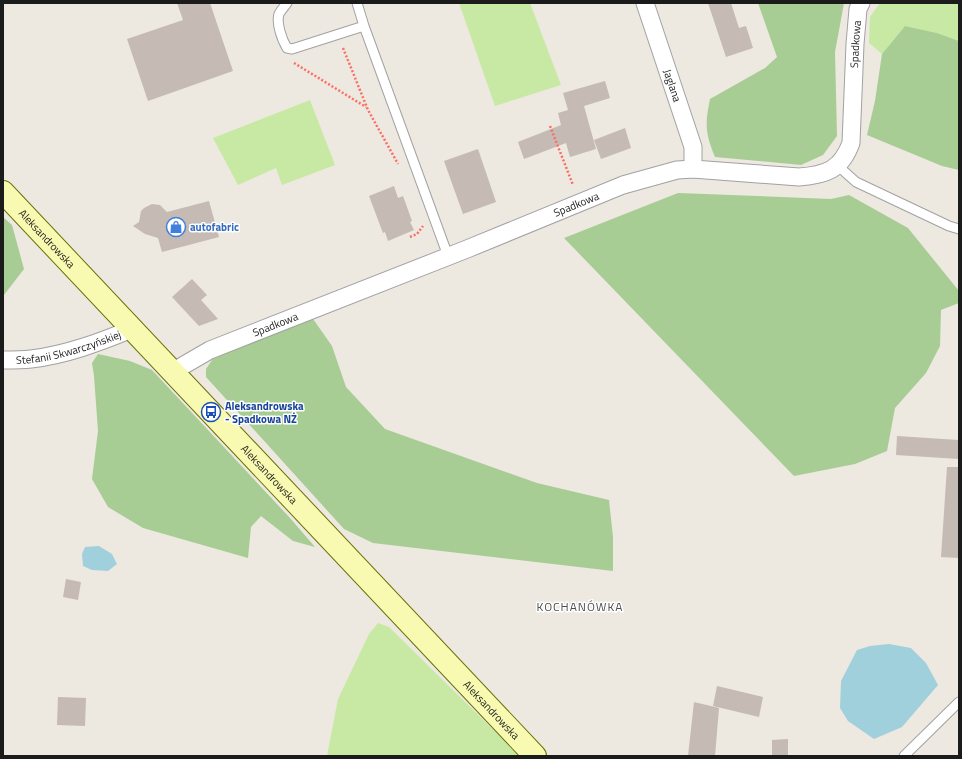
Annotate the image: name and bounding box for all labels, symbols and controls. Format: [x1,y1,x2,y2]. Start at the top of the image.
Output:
street label: Spadkowa [846,19,865,68]
street label: Jaglana [660,67,686,105]
street label: Spadkowa [551,188,602,221]
street label: Aleksandrowska [15,205,79,272]
shop icon: autofabric [165,216,187,238]
place label: autofabric [190,219,239,235]
street label: Spadkowa [250,308,301,341]
street label: Stefanii Skwarczyńskiej [16,326,123,368]
place label: Aleksandrowska - Spadkowa NŻ [225,398,304,427]
bus stop icon: Aleksandrowska - Spadkowa NŻ [200,401,222,423]
street label: Aleksandrowska [237,441,301,508]
district label: KOCHANÓWKA [537,597,623,616]
street label: Aleksandrowska [460,677,524,743]

